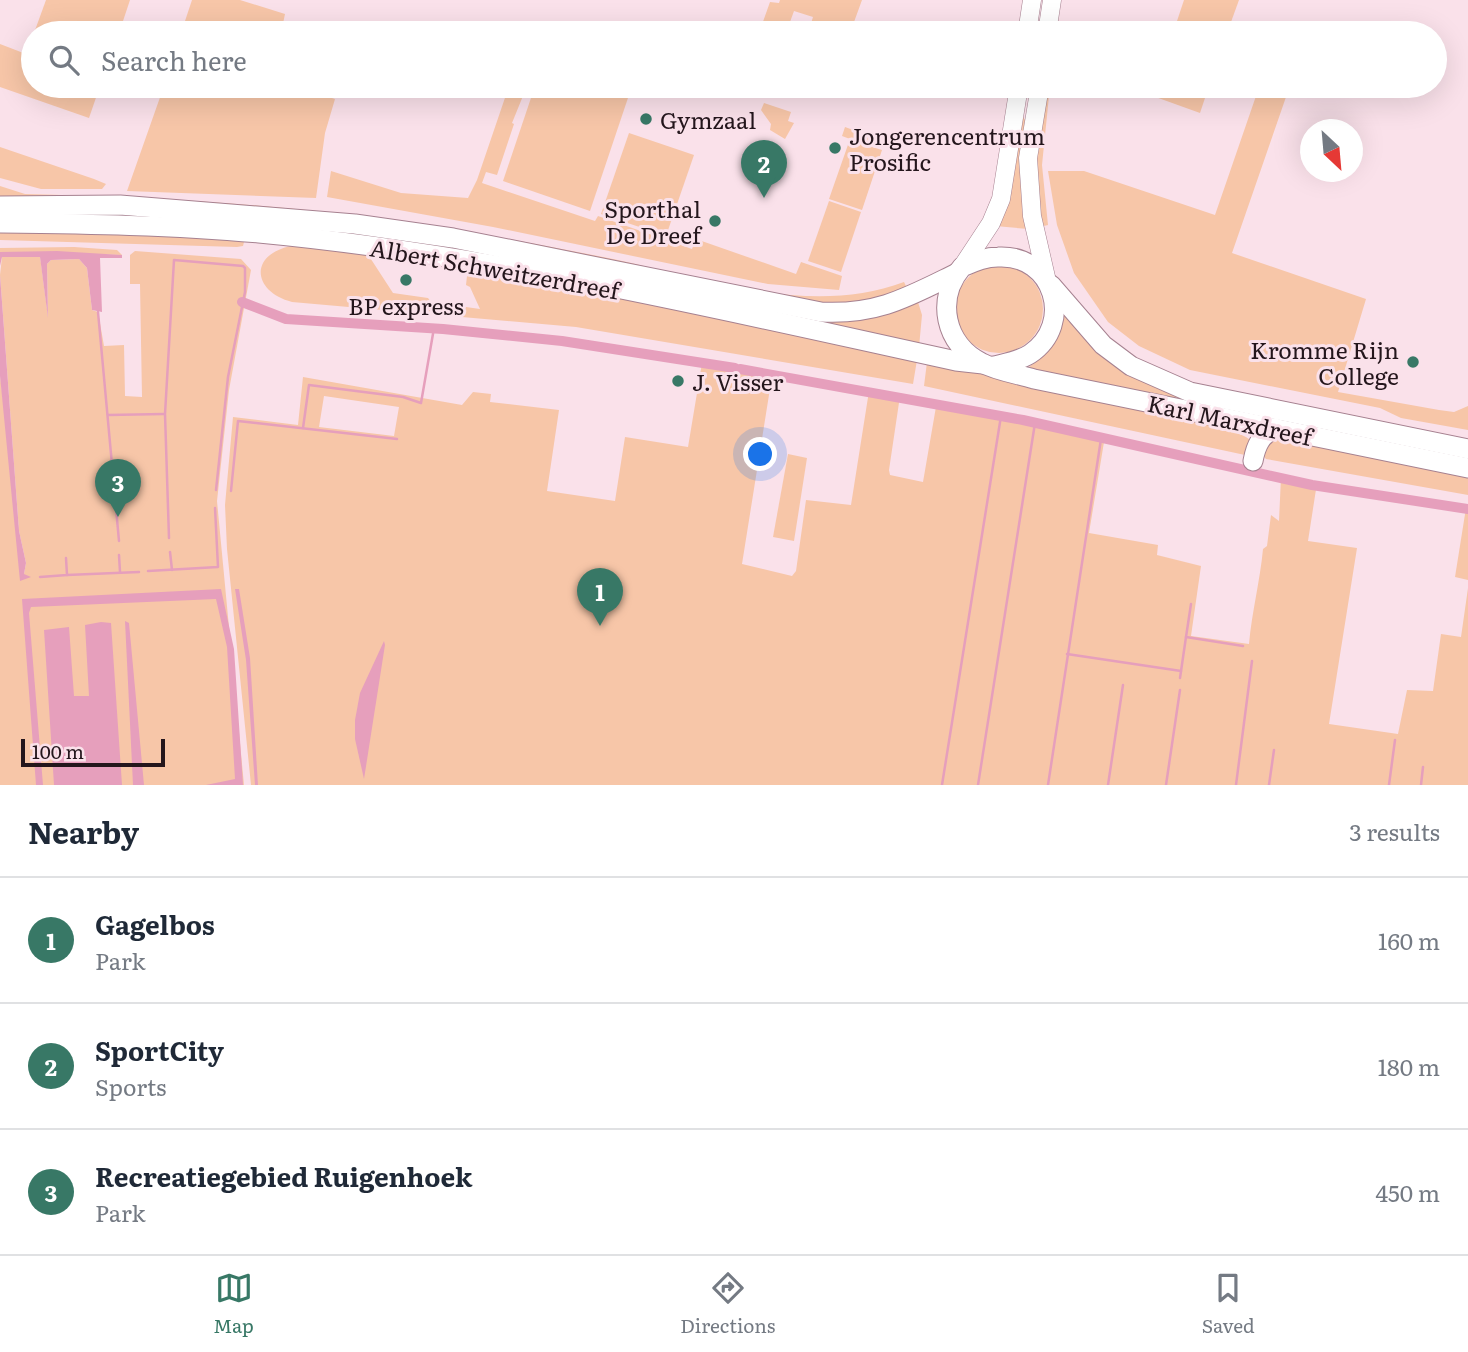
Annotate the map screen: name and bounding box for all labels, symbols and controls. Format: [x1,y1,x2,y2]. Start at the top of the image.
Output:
search box [21,21,1447,98]
text: Search here [101,40,247,79]
icon: search [45,41,83,79]
place label: Gymzaal [660,102,756,136]
marker: Gymzaal [638,111,654,127]
place label: Jongerencentrum Prosific [849,118,1045,178]
north arrow [1300,119,1363,182]
pin: 2 [741,140,787,198]
marker: Jongerencentrum Prosific [827,140,843,156]
place label: Sporthal De Dreef [604,191,703,251]
marker: Sporthal De Dreef [707,213,723,229]
street label: Albert Schweitzerdreef [367,229,625,307]
marker: BP express [398,272,414,288]
place label: BP express [348,288,464,322]
place label: Kromme Rijn College [1250,332,1399,392]
marker: Kromme Rijn College [1405,354,1421,370]
place label: J. Visser [692,364,784,398]
marker: J. Visser [670,373,686,389]
street label: Karl Marxdreef [1144,385,1318,453]
your location [743,437,777,471]
pin: 3 [95,459,141,517]
pin: 1 [577,568,623,626]
scale bar [21,736,164,768]
text: 100 m [32,737,84,765]
text: Nearby [28,809,139,853]
text: 3 results [1349,814,1440,848]
text: Gagelbos [95,904,215,943]
text: 1 [46,923,56,957]
text: 160 m [1378,923,1440,957]
text: Park [95,943,145,977]
text: SportCity [95,1030,224,1069]
text: 2 [45,1049,57,1083]
text: 180 m [1378,1049,1440,1083]
text: Sports [95,1069,166,1103]
text: Recreatiegebied Ruigenhoek [95,1156,472,1195]
text: 3 [45,1175,57,1209]
text: 450 m [1375,1175,1440,1209]
text: Park [95,1195,145,1229]
tab: Map [213,1269,254,1339]
tab: Directions [680,1269,775,1339]
tab: Saved [1202,1269,1255,1339]

